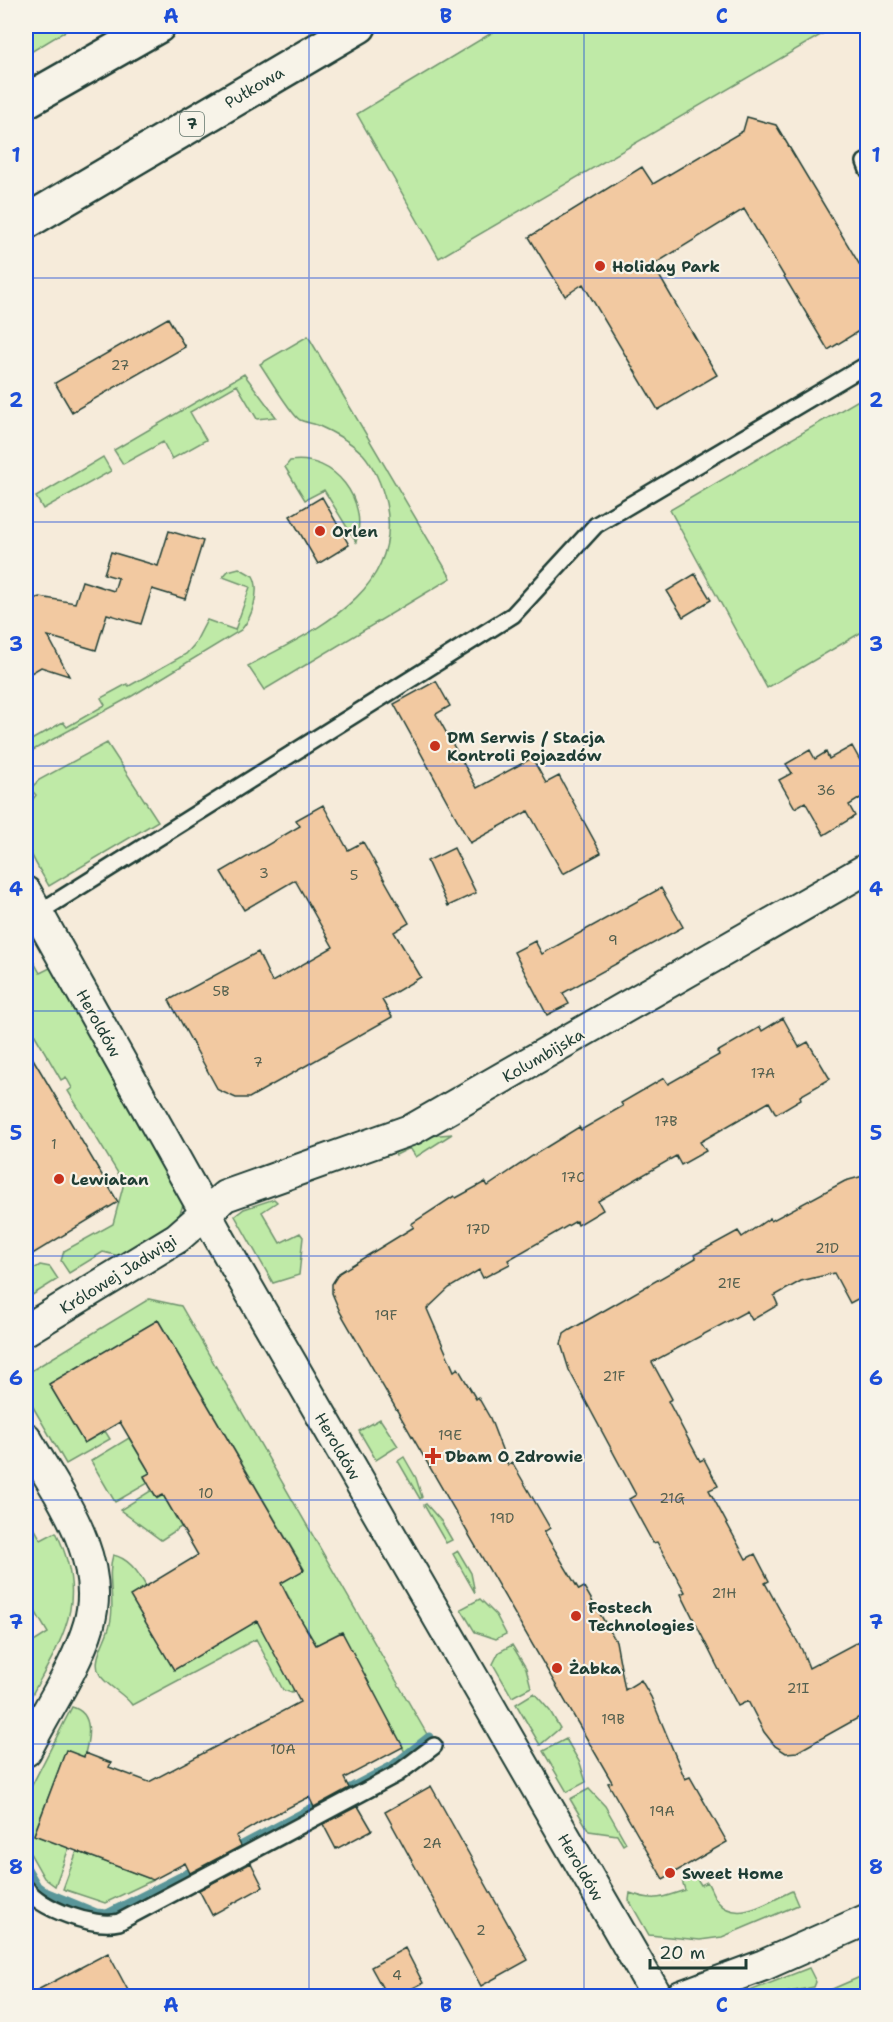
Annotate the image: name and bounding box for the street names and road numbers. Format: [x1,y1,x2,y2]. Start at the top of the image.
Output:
street label: Pułkowa [221,62,288,113]
road number: 7 [180,112,204,136]
street label: Heroldów [71,986,126,1061]
street label: Kolumbijska [499,1024,588,1087]
street label: Królowej Jadwigi [56,1230,181,1319]
street label: Heroldów [310,1409,365,1484]
street label: Heroldów [553,1830,608,1905]

